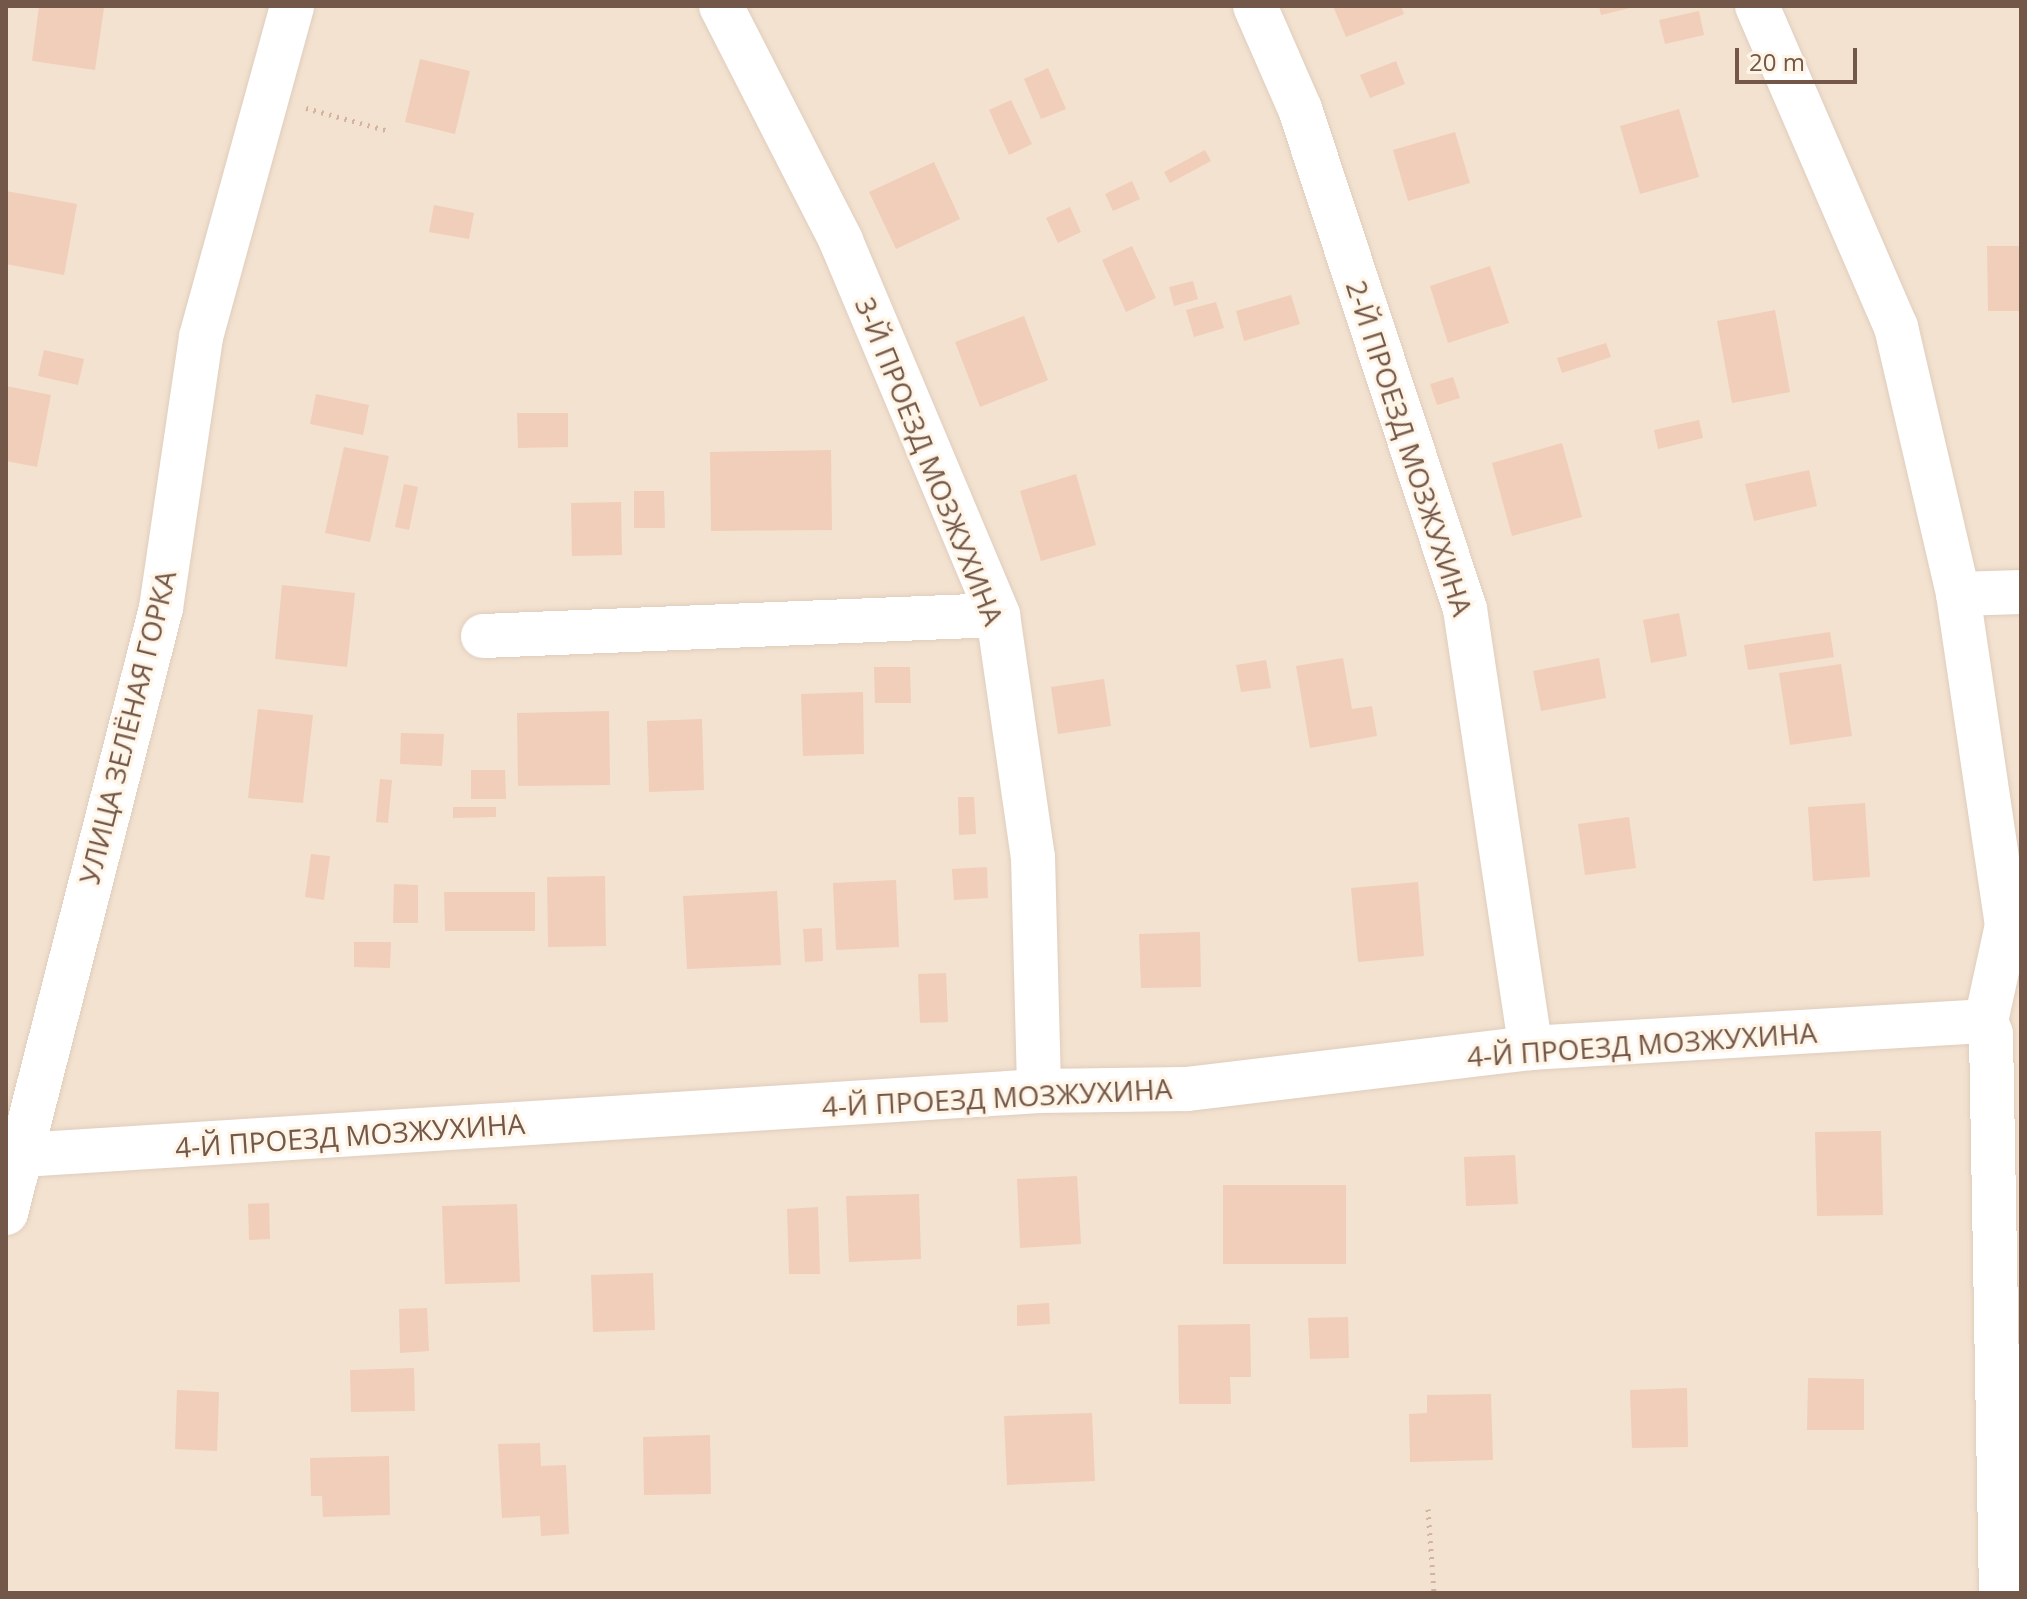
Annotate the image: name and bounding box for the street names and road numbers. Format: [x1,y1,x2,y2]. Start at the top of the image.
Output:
street label: 2-Й ПРОЕЗД МОЗЖУХИНА [1340,276,1480,620]
street label: 3-Й ПРОЕЗД МОЗЖУХИНА [849,292,1011,630]
street label: УЛИЦА ЗЕЛЁНАЯ ГОРКА [72,567,182,887]
street label: 4-Й ПРОЕЗД МОЗЖУХИНА [1466,1015,1818,1073]
street label: 4-Й ПРОЕЗД МОЗЖУХИНА [821,1071,1173,1123]
street label: 4-Й ПРОЕЗД МОЗЖУХИНА [174,1106,526,1164]

